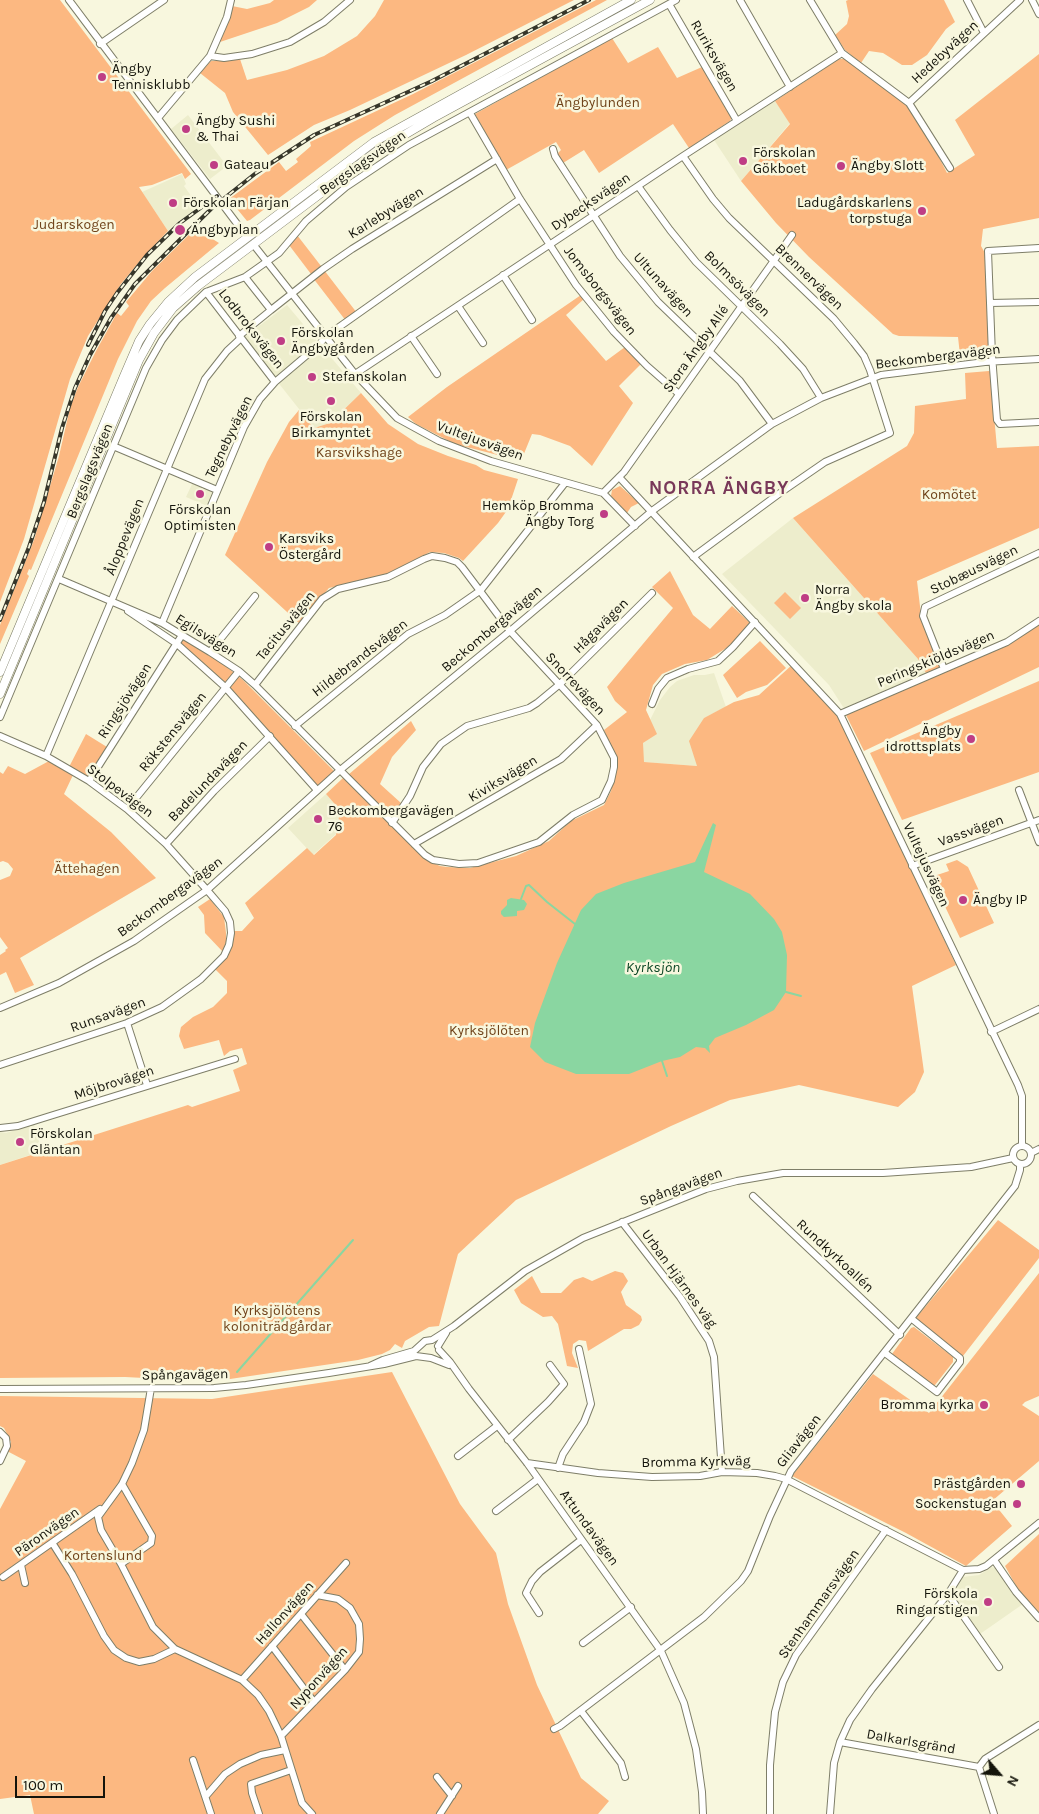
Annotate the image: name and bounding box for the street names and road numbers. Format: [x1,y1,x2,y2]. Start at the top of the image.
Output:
street label: Ruriksvägen [687,17,741,95]
street label: Hedebyvägen [908,17,982,87]
street label: Bergslagsvägen [317,127,409,199]
street label: Dybecksvägen [548,169,634,235]
street label: Karlebyvägen [345,183,427,243]
street label: Brennervägen [771,240,847,314]
street label: Jomsborgsvägen [560,243,640,339]
street label: Bolmsövägen [700,247,774,321]
street label: Ultunavägen [630,249,696,321]
street label: Lodbroksvägen [215,286,287,372]
street label: Stora Ängby Allé [660,302,732,396]
street label: Beckombergavägen [874,341,1002,373]
street label: Tegnebyvägen [202,393,256,481]
street label: Vultejusvägen [434,418,526,464]
street label: Bergslagsvägen [63,421,117,521]
street label: Åloppevägen [102,496,148,578]
street label: Stobæusvägen [927,541,1021,599]
street label: Beckombergavägen [438,582,546,676]
street label: Tacitusvägen [253,588,319,664]
street label: Hågavägen [570,595,632,657]
street label: Egilsvägen [172,610,240,662]
street label: Hildebrandsvägen [309,616,411,700]
street label: Peringskiöldsvägen [875,627,997,691]
street label: Snorrevägen [542,649,608,719]
street label: Ringsjövägen [94,660,156,742]
street label: Rökstensvägen [136,689,210,775]
street label: Badelundavägen [165,737,251,825]
street label: Kiviksvägen [465,752,541,806]
street label: Stolpevägen [83,761,157,821]
street label: Vassvägen [936,811,1006,851]
street label: Vultejusvägen [899,820,953,910]
street label: Beckombergavägen [114,853,226,941]
street label: Runsavägen [68,994,148,1036]
street label: Möjbrovägen [72,1062,156,1104]
street label: Spångavägen [637,1164,725,1210]
street label: Rundkyrkoallén [793,1216,877,1296]
street label: Urban Hjärnes väg [638,1227,720,1331]
street label: Spångavägen [142,1366,228,1384]
street label: Gliavägen [773,1411,825,1471]
street label: Bromma Kyrkväg [641,1453,751,1471]
street label: Attundavägen [556,1487,622,1569]
street label: Päronvägen [12,1504,82,1560]
street label: Stenhammarsvägen [775,1546,863,1662]
street label: Hallonvägen [252,1578,318,1648]
street label: Nyponvägen [286,1643,352,1713]
street label: Dalkarlsgränd [865,1726,957,1758]

